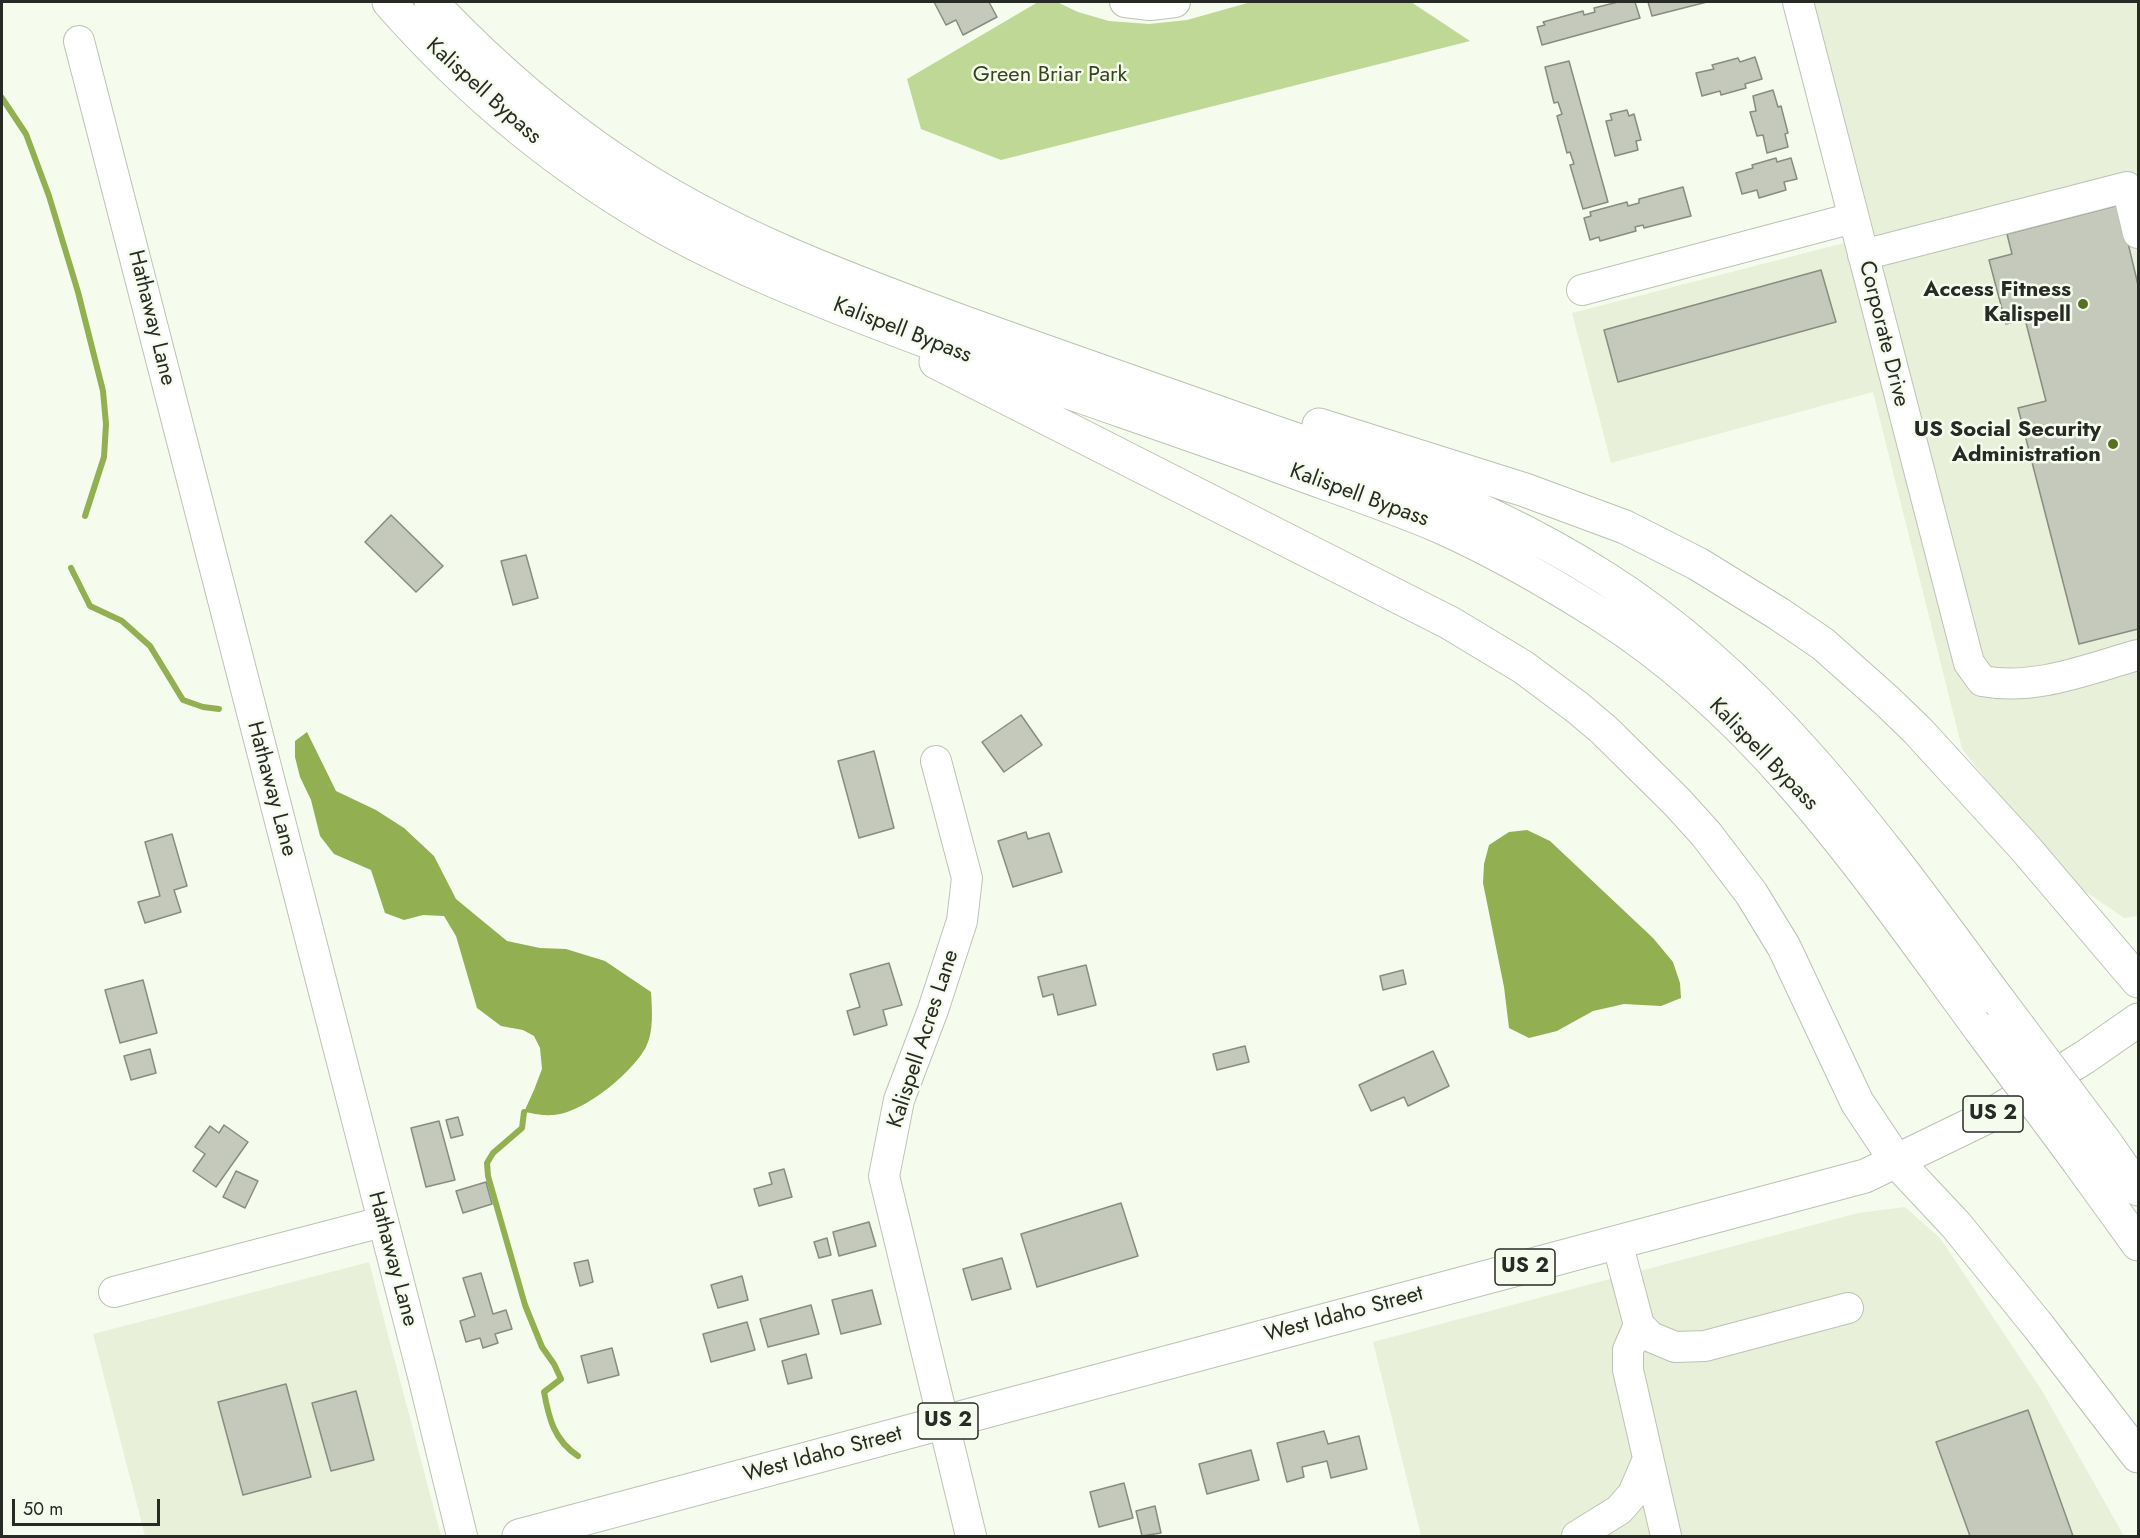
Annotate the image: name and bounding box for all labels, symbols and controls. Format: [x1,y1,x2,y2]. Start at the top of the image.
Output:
street label: Kalispell Bypass [420,33,546,151]
park label: Green Briar Park [973,63,1127,89]
street label: Hathaway Lane [121,248,181,388]
street label: Corporate Drive [1852,258,1914,410]
place label: Access Fitness Kalispell [1923,278,2071,330]
street label: Kalispell Bypass [829,293,975,369]
marker: Access Fitness Kalispell [2076,297,2090,311]
place label: US Social Security Administration [1914,418,2101,470]
marker: US Social Security Administration [2106,437,2120,451]
street label: Kalispell Bypass [1286,459,1432,533]
street label: Kalispell Bypass [1703,693,1823,817]
street label: Hathaway Lane [240,719,302,859]
street label: Kalispell Acres Lane [883,947,965,1131]
road number: US 2 [1963,1096,2023,1132]
street label: Hathaway Lane [361,1189,423,1329]
road number: US 2 [1495,1249,1555,1285]
street label: West Idaho Street [1262,1281,1426,1349]
road number: US 2 [918,1403,978,1439]
street label: West Idaho Street [741,1421,905,1489]
scale bar [15,1487,164,1525]
text: 50 m [23,1496,63,1522]

